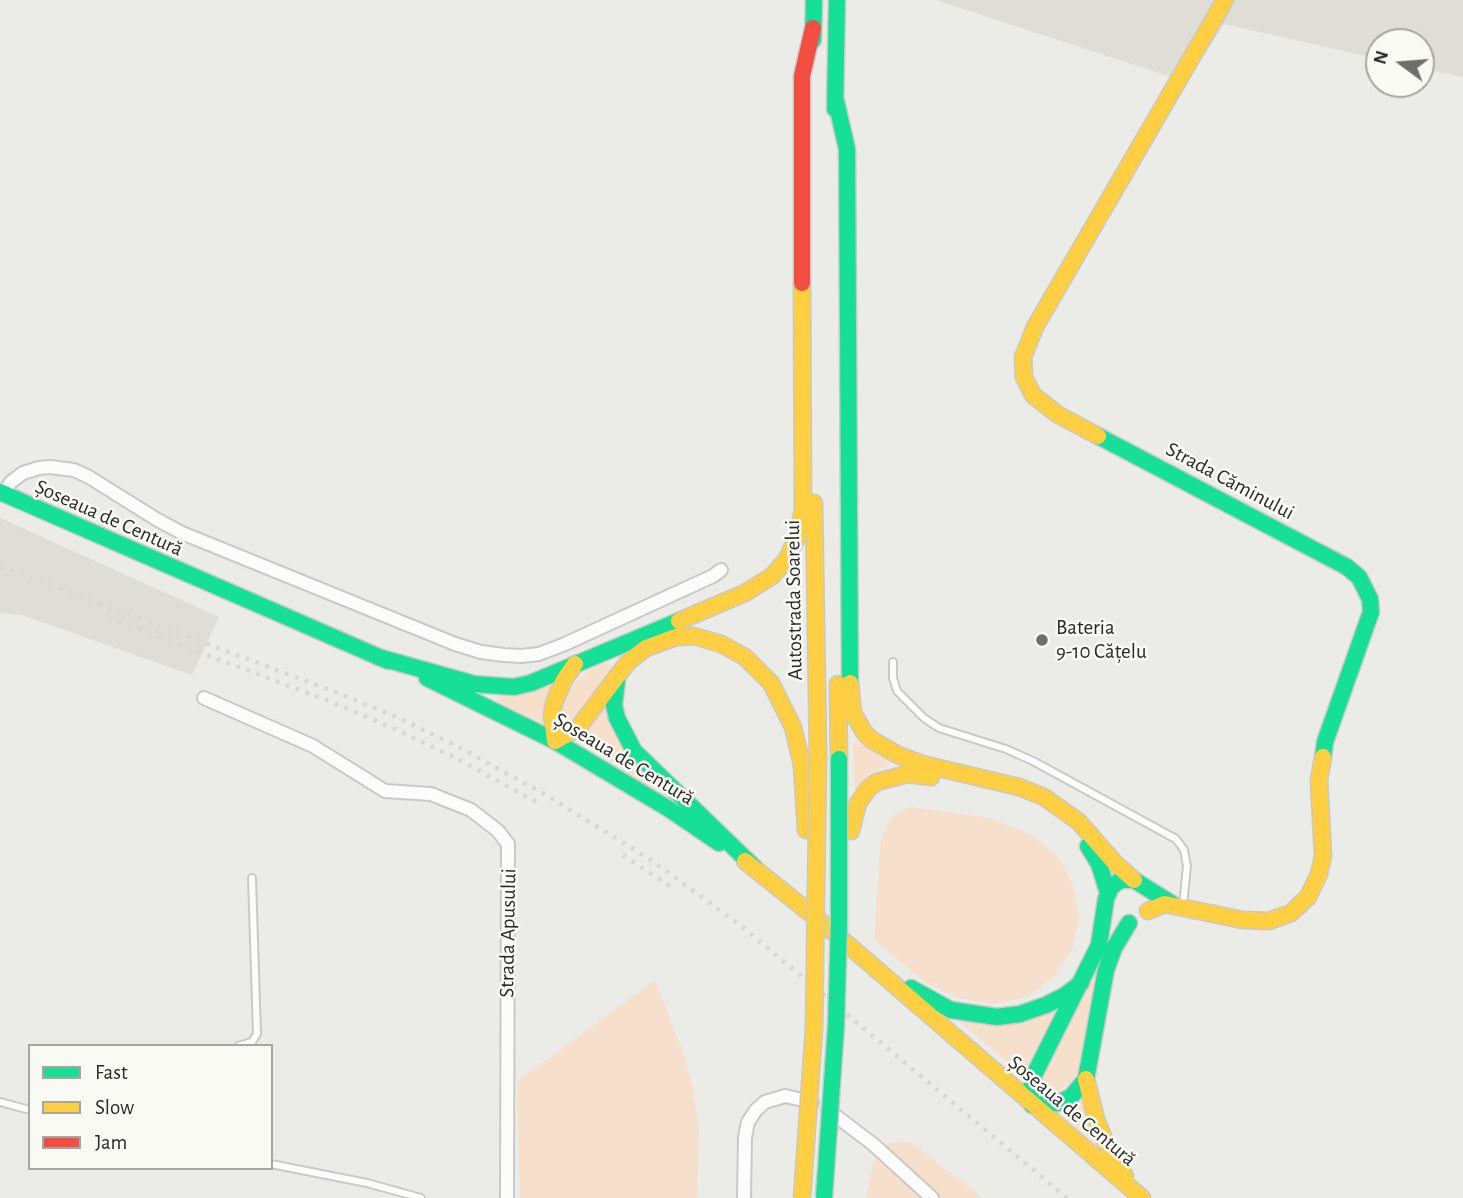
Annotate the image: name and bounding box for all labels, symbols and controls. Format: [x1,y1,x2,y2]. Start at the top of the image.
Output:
north arrow [1365,28,1435,98]
text: N [1370,49,1392,67]
street label: Strada Căminului [1162,437,1298,525]
street label: Șoseaua de Centură [31,474,187,562]
street label: Autostrada Soarelui [780,519,808,681]
place label: Bateria 9-10 Cățelu [1056,615,1147,665]
marker: Bateria 9-10 Cățelu [1034,632,1050,648]
street label: Șoseaua de Centură [549,707,699,811]
street label: Strada Apusului [494,868,522,998]
legend [28,1044,273,1170]
street label: Șoseaua de Centură [1003,1050,1141,1172]
text: Fast [95,1062,128,1083]
text: Slow [95,1097,134,1118]
text: Jam [95,1132,127,1153]

